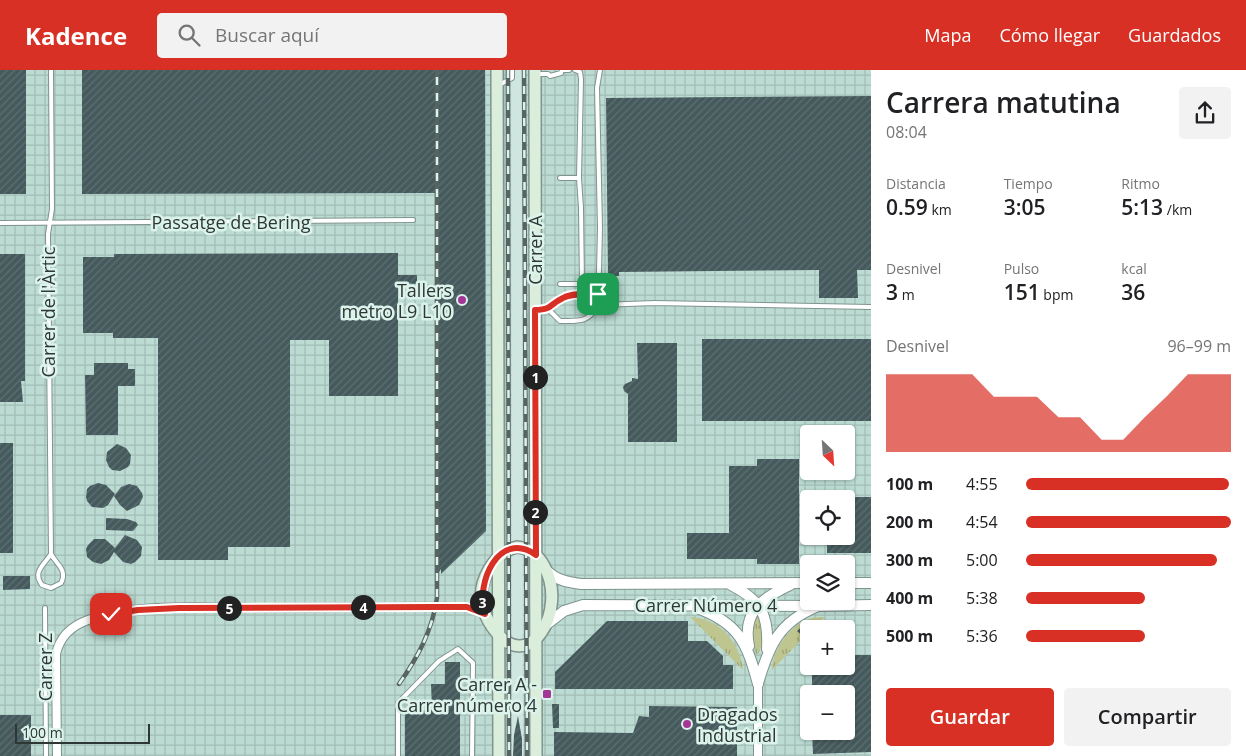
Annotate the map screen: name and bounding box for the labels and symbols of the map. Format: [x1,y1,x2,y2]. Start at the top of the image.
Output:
street label: Passatge de Bering [151,210,311,234]
street label: Carrer A [523,215,547,285]
street label: Carrer de l'Àrtic [36,246,60,377]
pin [577,273,619,315]
place label: Tallers metro L9 L10 [342,278,452,323]
marker: Tallers metro L9 L10 [456,294,468,306]
pin: 1 [522,364,548,390]
north arrow [800,425,855,480]
pin: 2 [522,500,548,524]
pin: 3 [470,590,494,614]
pin [90,593,132,635]
street label: Carrer Número 4 [635,593,777,617]
pin: 4 [350,594,376,620]
pin: 5 [216,596,242,620]
street label: Carrer Z [33,633,57,701]
place label: Carrer A - Carrer número 4 [397,672,537,717]
marker: Carrer A - Carrer número 4 [541,688,553,700]
place label: Dragados Industrial [697,702,778,747]
marker: Dragados Industrial [681,718,693,730]
scale bar [15,721,150,744]

